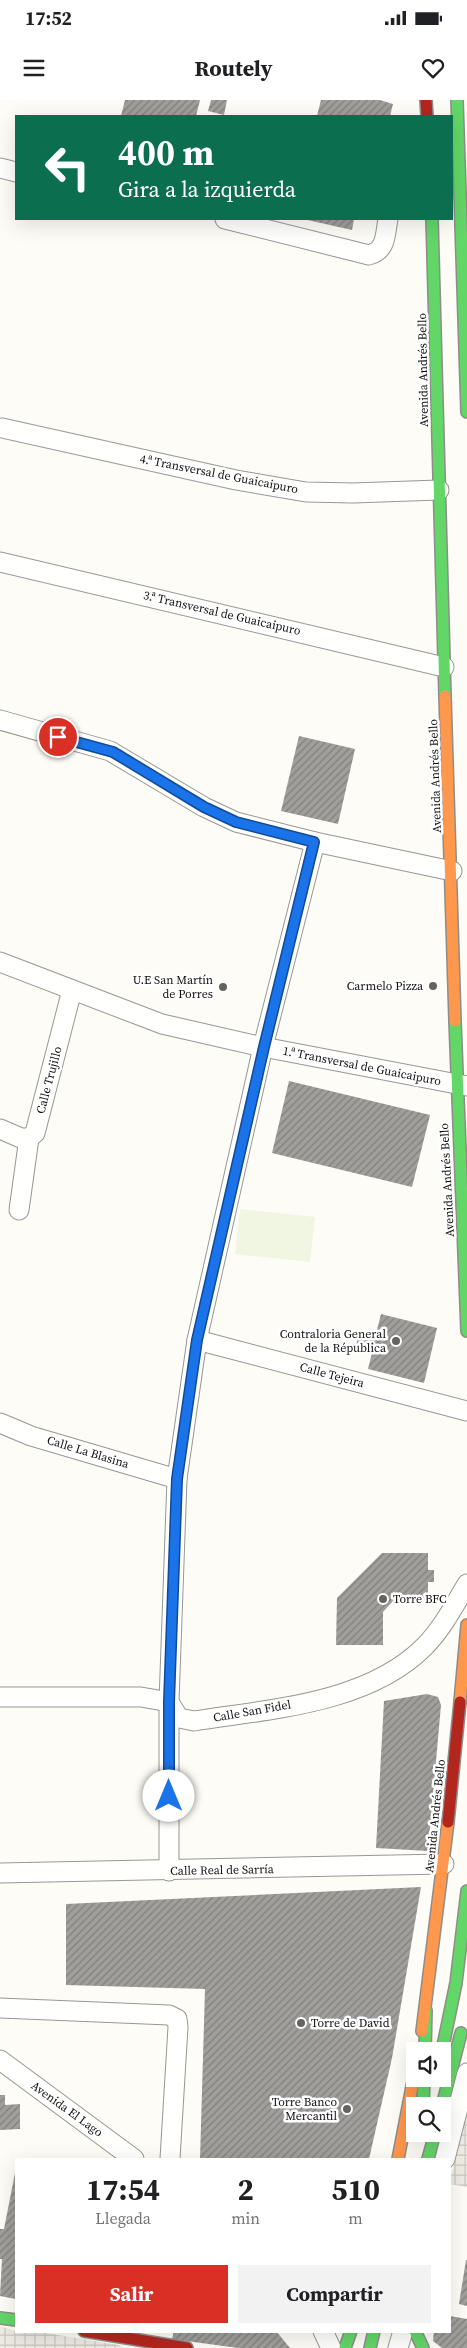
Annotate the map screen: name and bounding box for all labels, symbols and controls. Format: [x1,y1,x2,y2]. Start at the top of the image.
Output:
text: 17:52 [25,5,72,31]
text: Routely [195,53,272,83]
icon: menu [20,54,48,82]
icon: heart [419,54,447,82]
text: 400 m [118,129,214,177]
icon: left [35,135,100,200]
text: Gira a la izquierda [118,174,296,204]
street label: Avenida Andrés Bello [414,312,432,427]
street label: 4.ª Transversal de Guaicaipuro [138,451,300,497]
street label: 3.ª Transversal de Guaicaipuro [142,587,303,639]
pin [37,716,79,758]
street label: Avenida Andrés Bello [425,718,445,833]
icon: arrive [44,723,72,751]
place label: U.E San Martín de Porres [133,972,213,1002]
place label: Carmelo Pizza [347,978,424,994]
marker: Carmelo Pizza [427,980,439,992]
marker: U.E San Martín de Porres [217,981,229,993]
street label: 1.ª Transversal de Guaicaipuro [281,1043,443,1089]
street label: Calle Trujillo [32,1044,66,1115]
street label: Avenida Andrés Bello [436,1122,458,1237]
place label: Contraloria General de la Républica [280,1326,387,1356]
marker: Contraloria General de la Républica [390,1335,402,1347]
street label: Calle Tejeira [298,1359,367,1392]
street label: Calle La Blasina [45,1432,132,1472]
place label: Torre BFC [393,1591,447,1607]
marker: Torre BFC [377,1593,389,1605]
street label: Calle San Fidel [212,1696,293,1726]
street label: Avenida Andrés Bello [421,1758,449,1874]
position arrow [142,1769,194,1821]
street label: Calle Real de Sarría [170,1861,275,1879]
place label: Torre de David [311,2015,390,2031]
marker: Torre de David [295,2017,307,2029]
map controls [406,2042,451,2142]
button: sound [406,2042,451,2087]
street label: Avenida El Lago [28,2078,106,2141]
place label: Torre Banco Mercantil [272,2094,337,2124]
button: search [406,2097,451,2142]
marker: Torre Banco Mercantil [341,2103,353,2115]
text: 17:54 [86,2169,160,2210]
text: 2 [237,2169,254,2210]
text: 510 [331,2169,380,2210]
text: Llegada [95,2207,151,2229]
text: min [231,2207,260,2229]
text: m [348,2207,363,2229]
button: Salir [35,2265,228,2323]
button: Compartir [238,2265,431,2323]

